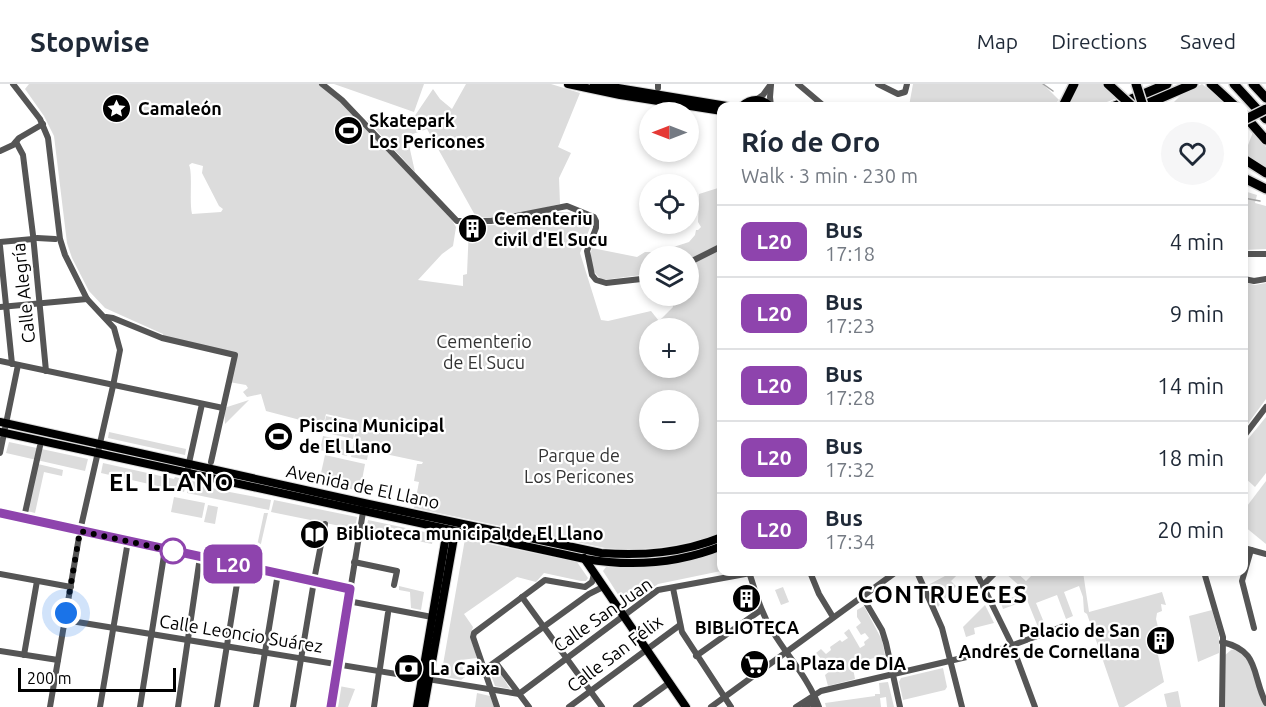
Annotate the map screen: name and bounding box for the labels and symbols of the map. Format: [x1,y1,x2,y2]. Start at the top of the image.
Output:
place icon: Camaleón [101,93,133,125]
place label: Camaleón [138,98,222,118]
north arrow [639,102,699,162]
place label: Skatepark Los Pericones [369,110,485,151]
sports icon: Skatepark Los Pericones [332,115,364,147]
place label: Cementeriu civil d'El Sucu [494,208,608,249]
building icon: Cementeriu civil d'El Sucu [457,213,489,245]
street label: Calle Alegría [8,242,38,344]
park label: Cementerio de El Sucu [436,331,532,372]
place label: Piscina Municipal de El Llano [299,415,445,456]
sports icon: Piscina Municipal de El Llano [262,420,294,452]
park label: Parque de Los Pericones [524,445,634,486]
street label: Avenida de El Llano [285,460,442,512]
district label: EL LLANO [109,469,235,496]
library icon: Biblioteca municipal de El Llano [299,518,331,550]
place label: Biblioteca municipal de El Llano [336,523,604,543]
unlabelled marker [160,538,186,564]
line badge: L20 [198,544,268,584]
street label: Calle San Juan [549,573,655,656]
district label: CONTRUECES [858,581,1028,608]
building icon: BIBLIOTECA [731,583,763,615]
your location [51,598,81,628]
street label: Calle Leoncio Suárez [158,610,324,656]
street label: Calle San Félix [563,611,666,696]
place label: BIBLIOTECA [695,617,800,637]
place label: Palacio de San Andrés de Cornellana [959,620,1140,661]
building icon: Palacio de San Andrés de Cornellana [1145,625,1177,657]
supermarket icon: La Plaza de DIA [739,648,771,680]
bank icon: La Caixa [393,653,425,685]
place label: La Plaza de DIA [776,653,907,673]
place label: La Caixa [430,658,500,678]
scale bar [18,665,176,692]

